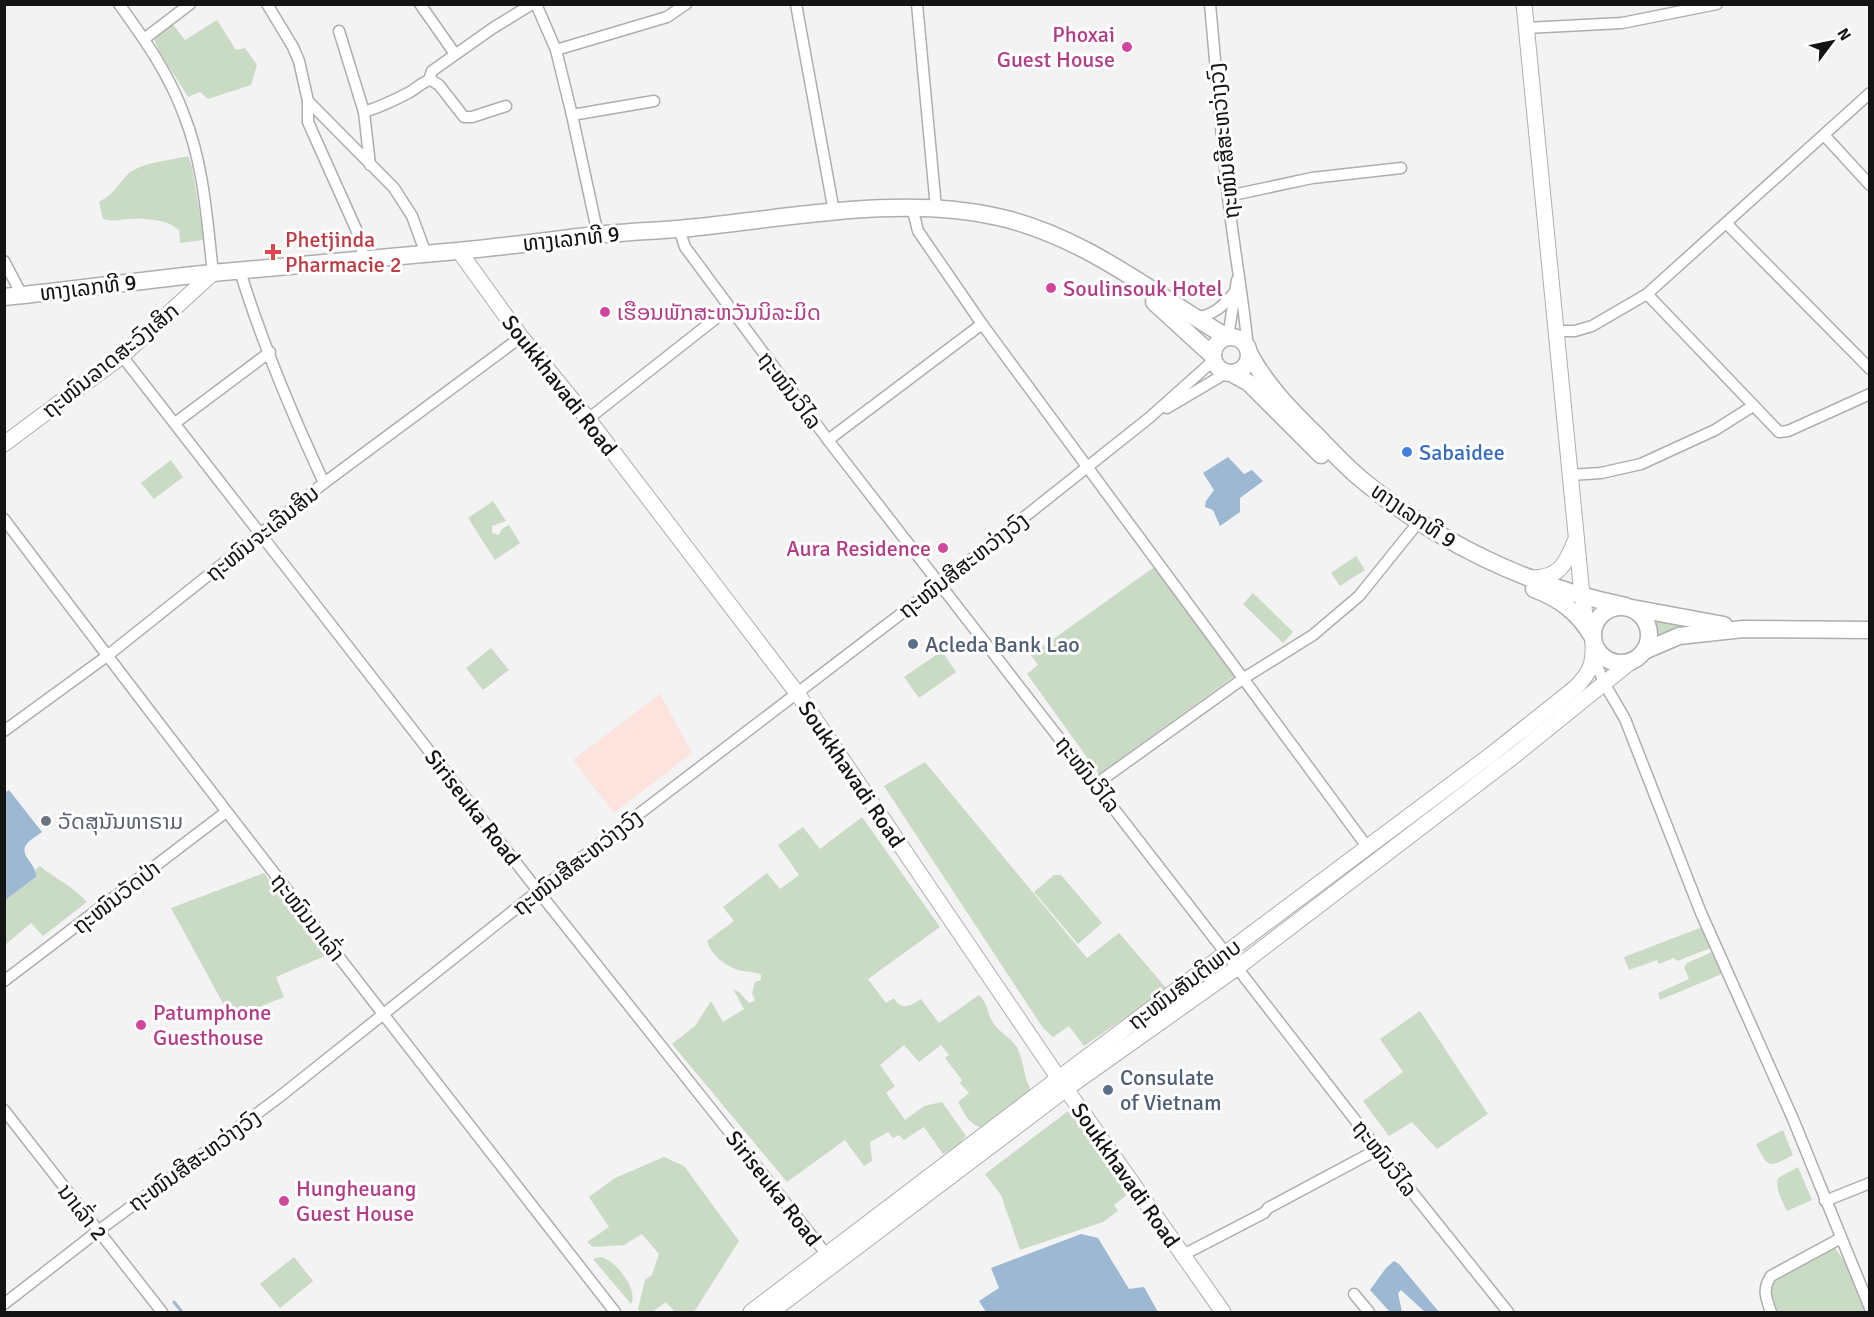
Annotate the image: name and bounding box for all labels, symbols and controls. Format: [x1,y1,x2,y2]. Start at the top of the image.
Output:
north arrow [1802,12,1862,72]
place label: Phoxai Guest House [997,21,1115,73]
text: N [1832,25,1855,45]
marker: Phoxai Guest House [1120,40,1134,54]
street label: ຖະໜົນສີສະຫວ່າງວົງ [1202,61,1245,221]
street label: ທາງເລກທີ 9 [521,220,621,257]
place label: Phetjinda Pharmacie 2 [285,226,402,278]
marker: Phetjinda Pharmacie 2 [266,245,280,259]
street label: ທາງເລກທີ 9 [38,268,138,307]
place label: Soulinsouk Hotel [1063,275,1223,302]
marker: Soulinsouk Hotel [1044,281,1058,295]
street label: ຖະໜົນລາດສະວົງເສິກ [36,297,184,424]
place label: ເຮືອນພັກສະຫວັນນິລະມິດ [617,299,821,326]
marker: ເຮືອນພັກສະຫວັນນິລະມິດ [598,305,612,319]
street label: Soukkhavadi Road [496,310,623,461]
street label: ຖະໜົນວິໄລ [752,346,828,435]
place label: Sabaidee [1419,439,1505,466]
marker: Sabaidee [1400,445,1414,459]
street label: ທາງເລກທີ 9 [1366,477,1462,554]
street label: ຖະໜົນຈະເລີນສິນ [200,479,325,587]
street label: ຖະໜົນສີສະຫວ່າງວົງ [893,506,1034,624]
place label: Aura Residence [786,535,931,562]
marker: Aura Residence [936,541,950,555]
place label: Acleda Bank Lao [925,631,1080,658]
marker: Acleda Bank Lao [906,637,920,651]
street label: Soukkhavadi Road [793,696,911,853]
street label: ຖະໜົນວິໄລ [1049,730,1126,818]
street label: Siriseuka Road [419,744,526,871]
street label: ຖະໜົນສີສະຫວ່າງວົງ [507,803,648,921]
place label: ວັດສຸນັນທາຣາມ [58,808,183,836]
marker: ວັດສຸນັນທາຣາມ [39,814,53,828]
street label: ຖະໜົນວັດປ່າ [67,855,166,940]
street label: ຖະໜົນນາເລົ່າ [265,867,352,967]
street label: ຖະໜົນສັນຕິພາບ [1122,933,1246,1036]
place label: Patumphone Guesthouse [153,999,271,1051]
marker: Patumphone Guesthouse [134,1018,148,1032]
place label: Consulate of Vietnam [1120,1064,1222,1116]
marker: Consulate of Vietnam [1101,1083,1115,1097]
street label: Soukkhavadi Road [1065,1097,1186,1253]
street label: ຖະໜົນສີສະຫວ່າງວົງ [123,1103,266,1218]
street label: ຖະໜົນວິໄລ [1346,1114,1423,1202]
street label: Siriseuka Road [720,1125,827,1252]
place label: Hungheuang Guest House [296,1175,416,1227]
street label: ນາເລົ່າ 2 [52,1178,114,1246]
marker: Hungheuang Guest House [277,1194,291,1208]

